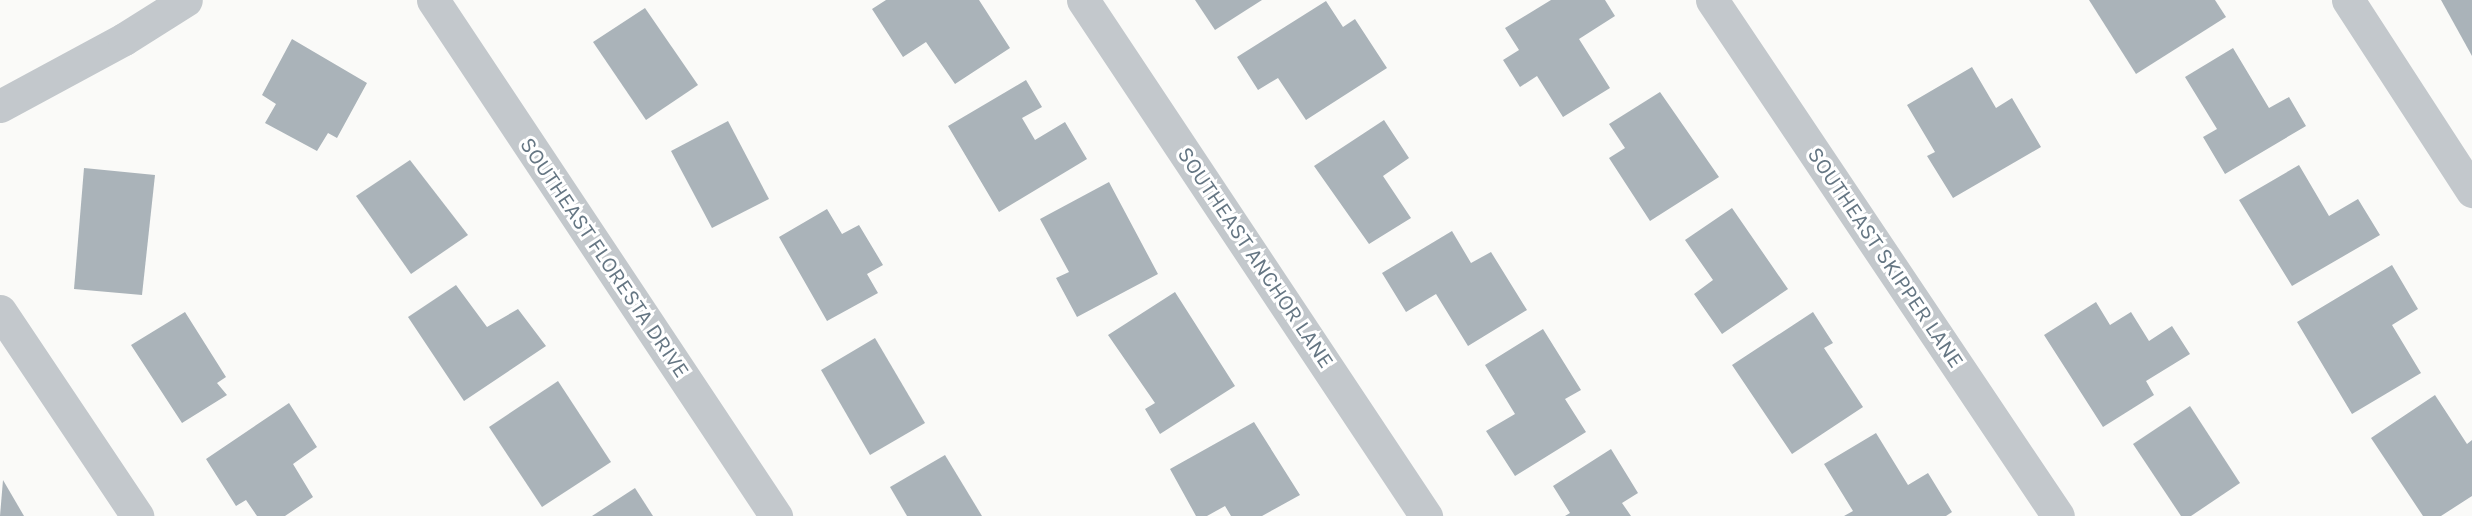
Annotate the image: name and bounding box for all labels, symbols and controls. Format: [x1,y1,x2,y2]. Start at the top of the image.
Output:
street label: SOUTHEAST FLORESTA DRIVE [514,133,694,383]
street label: SOUTHEAST ANCHOR LANE [1171,142,1339,374]
street label: SOUTHEAST SKIPPER LANE [1801,143,1969,373]

